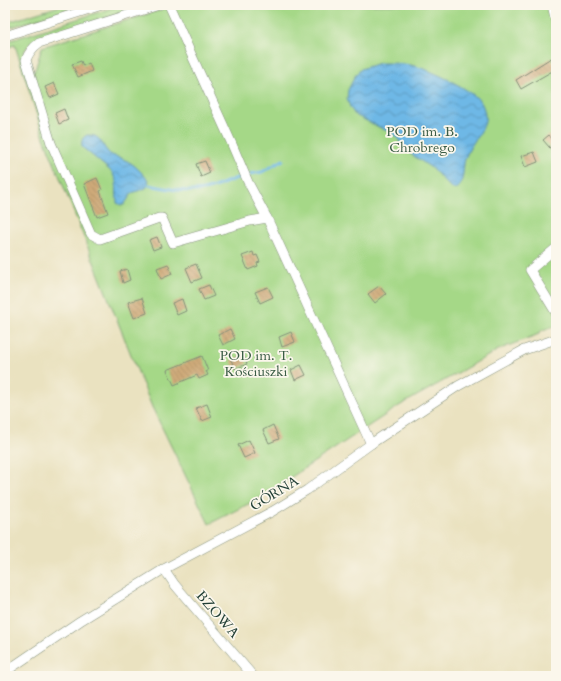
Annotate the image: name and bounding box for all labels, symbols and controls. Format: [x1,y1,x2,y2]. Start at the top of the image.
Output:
park label: POD im. B. Chrobrego [386,122,458,157]
park label: POD im. T. Kościuszki [220,346,292,381]
street label: GÓRNA [246,471,302,515]
street label: BZOWA [192,587,244,642]

